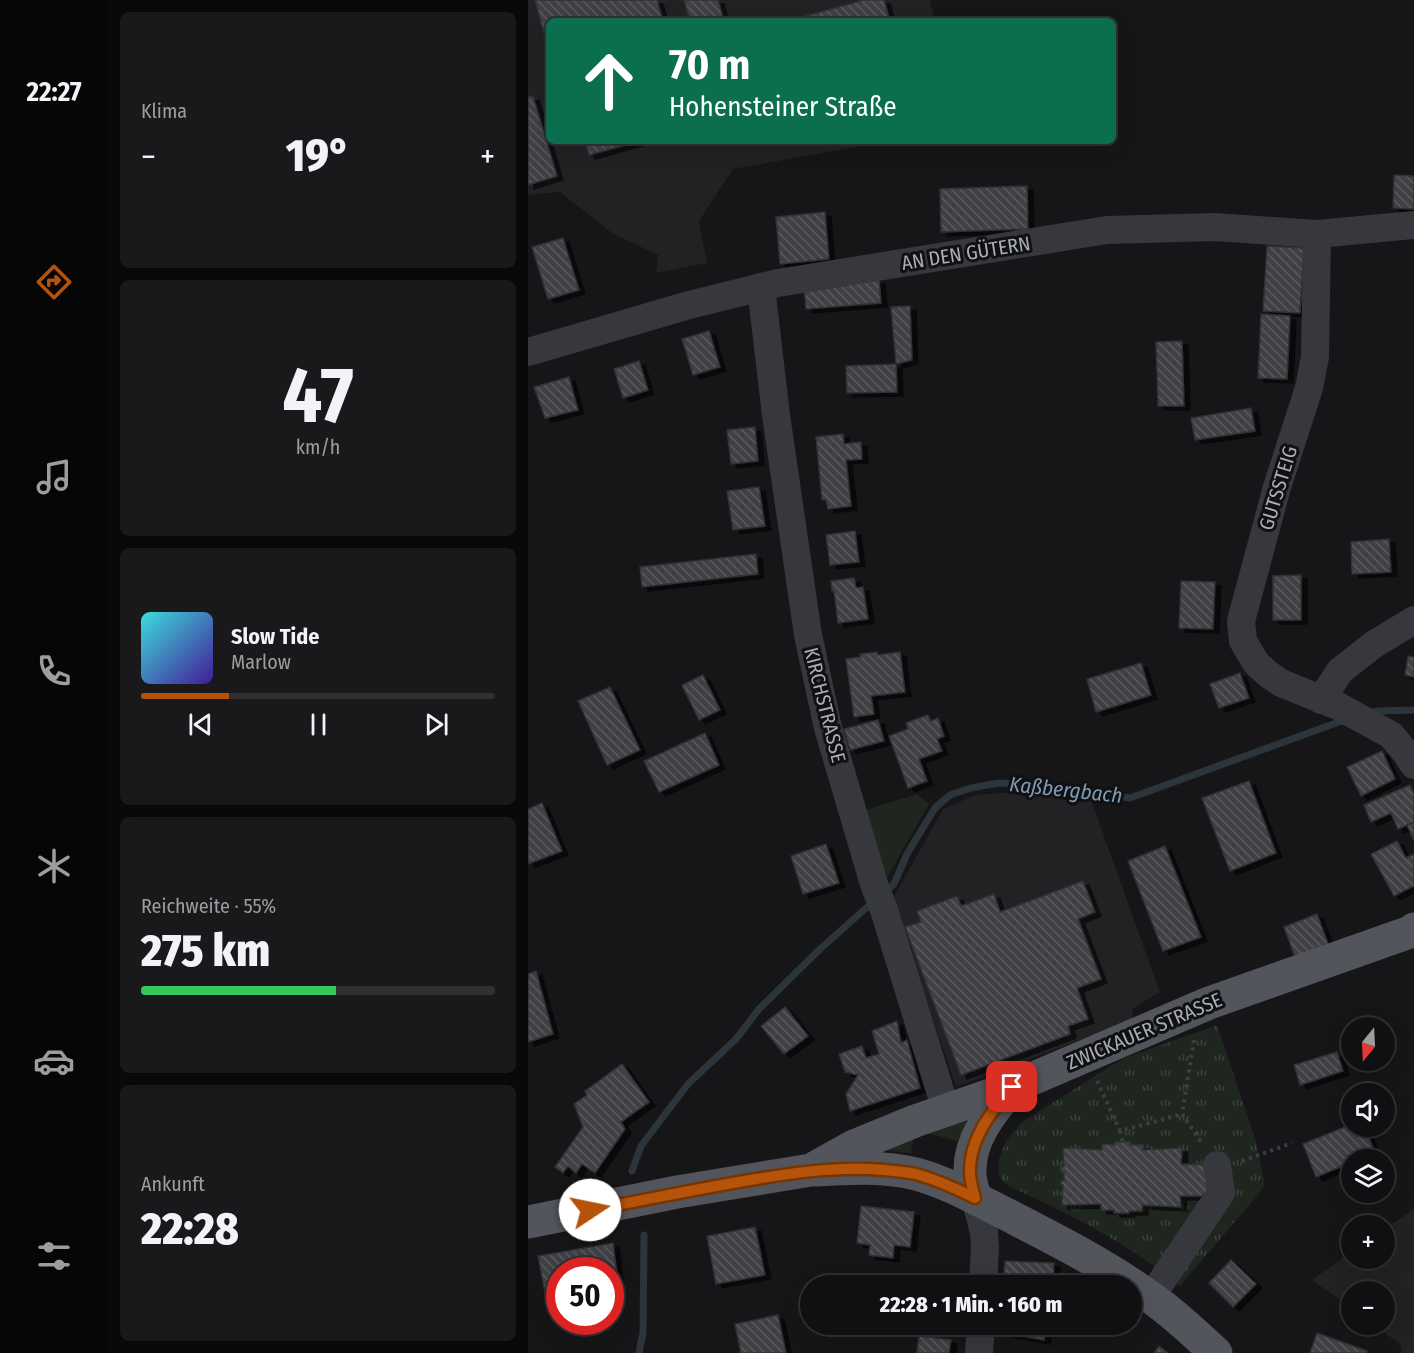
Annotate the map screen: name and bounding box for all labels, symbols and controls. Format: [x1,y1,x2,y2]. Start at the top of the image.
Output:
text: 70 m [669,40,750,90]
icon: ahead [570,42,648,120]
text: 22:27 [26,76,82,108]
text: Hohensteiner Straße [669,91,897,123]
text: Klima [141,99,187,123]
text: 19° [286,129,350,183]
text: − [141,137,156,177]
text: + [480,137,495,177]
street label: AN DEN GÜTERN [900,231,1032,275]
icon: directions [33,261,75,303]
text: 47 [282,349,354,443]
text: km/h [296,435,340,459]
street label: GUTSSTEIG [1254,443,1302,533]
icon: music [33,456,75,498]
text: Slow Tide [231,623,319,650]
street label: KIRCHSTRASSE [799,645,851,765]
icon: phone [33,650,75,692]
text: Marlow [231,650,291,674]
icon: previous [184,708,217,741]
icon: pause [302,708,335,741]
icon: next [420,708,453,741]
water label: Kaßbergbach [1008,771,1124,809]
icon: climate [33,845,75,887]
text: Reichweite · 55% [141,894,276,918]
text: 275 km [141,924,270,978]
street label: ZWICKAUER STRASSE [1063,987,1225,1075]
north arrow [1341,1017,1395,1071]
map controls [1341,1017,1395,1335]
icon: car [33,1040,75,1082]
pin [986,1061,1037,1112]
icon: arrive [995,1070,1028,1103]
button: sound [1341,1083,1395,1137]
button: layers [1341,1149,1395,1203]
text: Ankunft [141,1172,205,1196]
position arrow [558,1178,622,1242]
text: 22:28 [141,1202,239,1256]
button: + [1341,1215,1395,1269]
icon: filters [33,1235,75,1277]
speed limit sign: 50 [546,1257,624,1335]
button: − [1341,1281,1395,1335]
text: 22:28 · 1 Min. · 160 m [880,1291,1062,1318]

